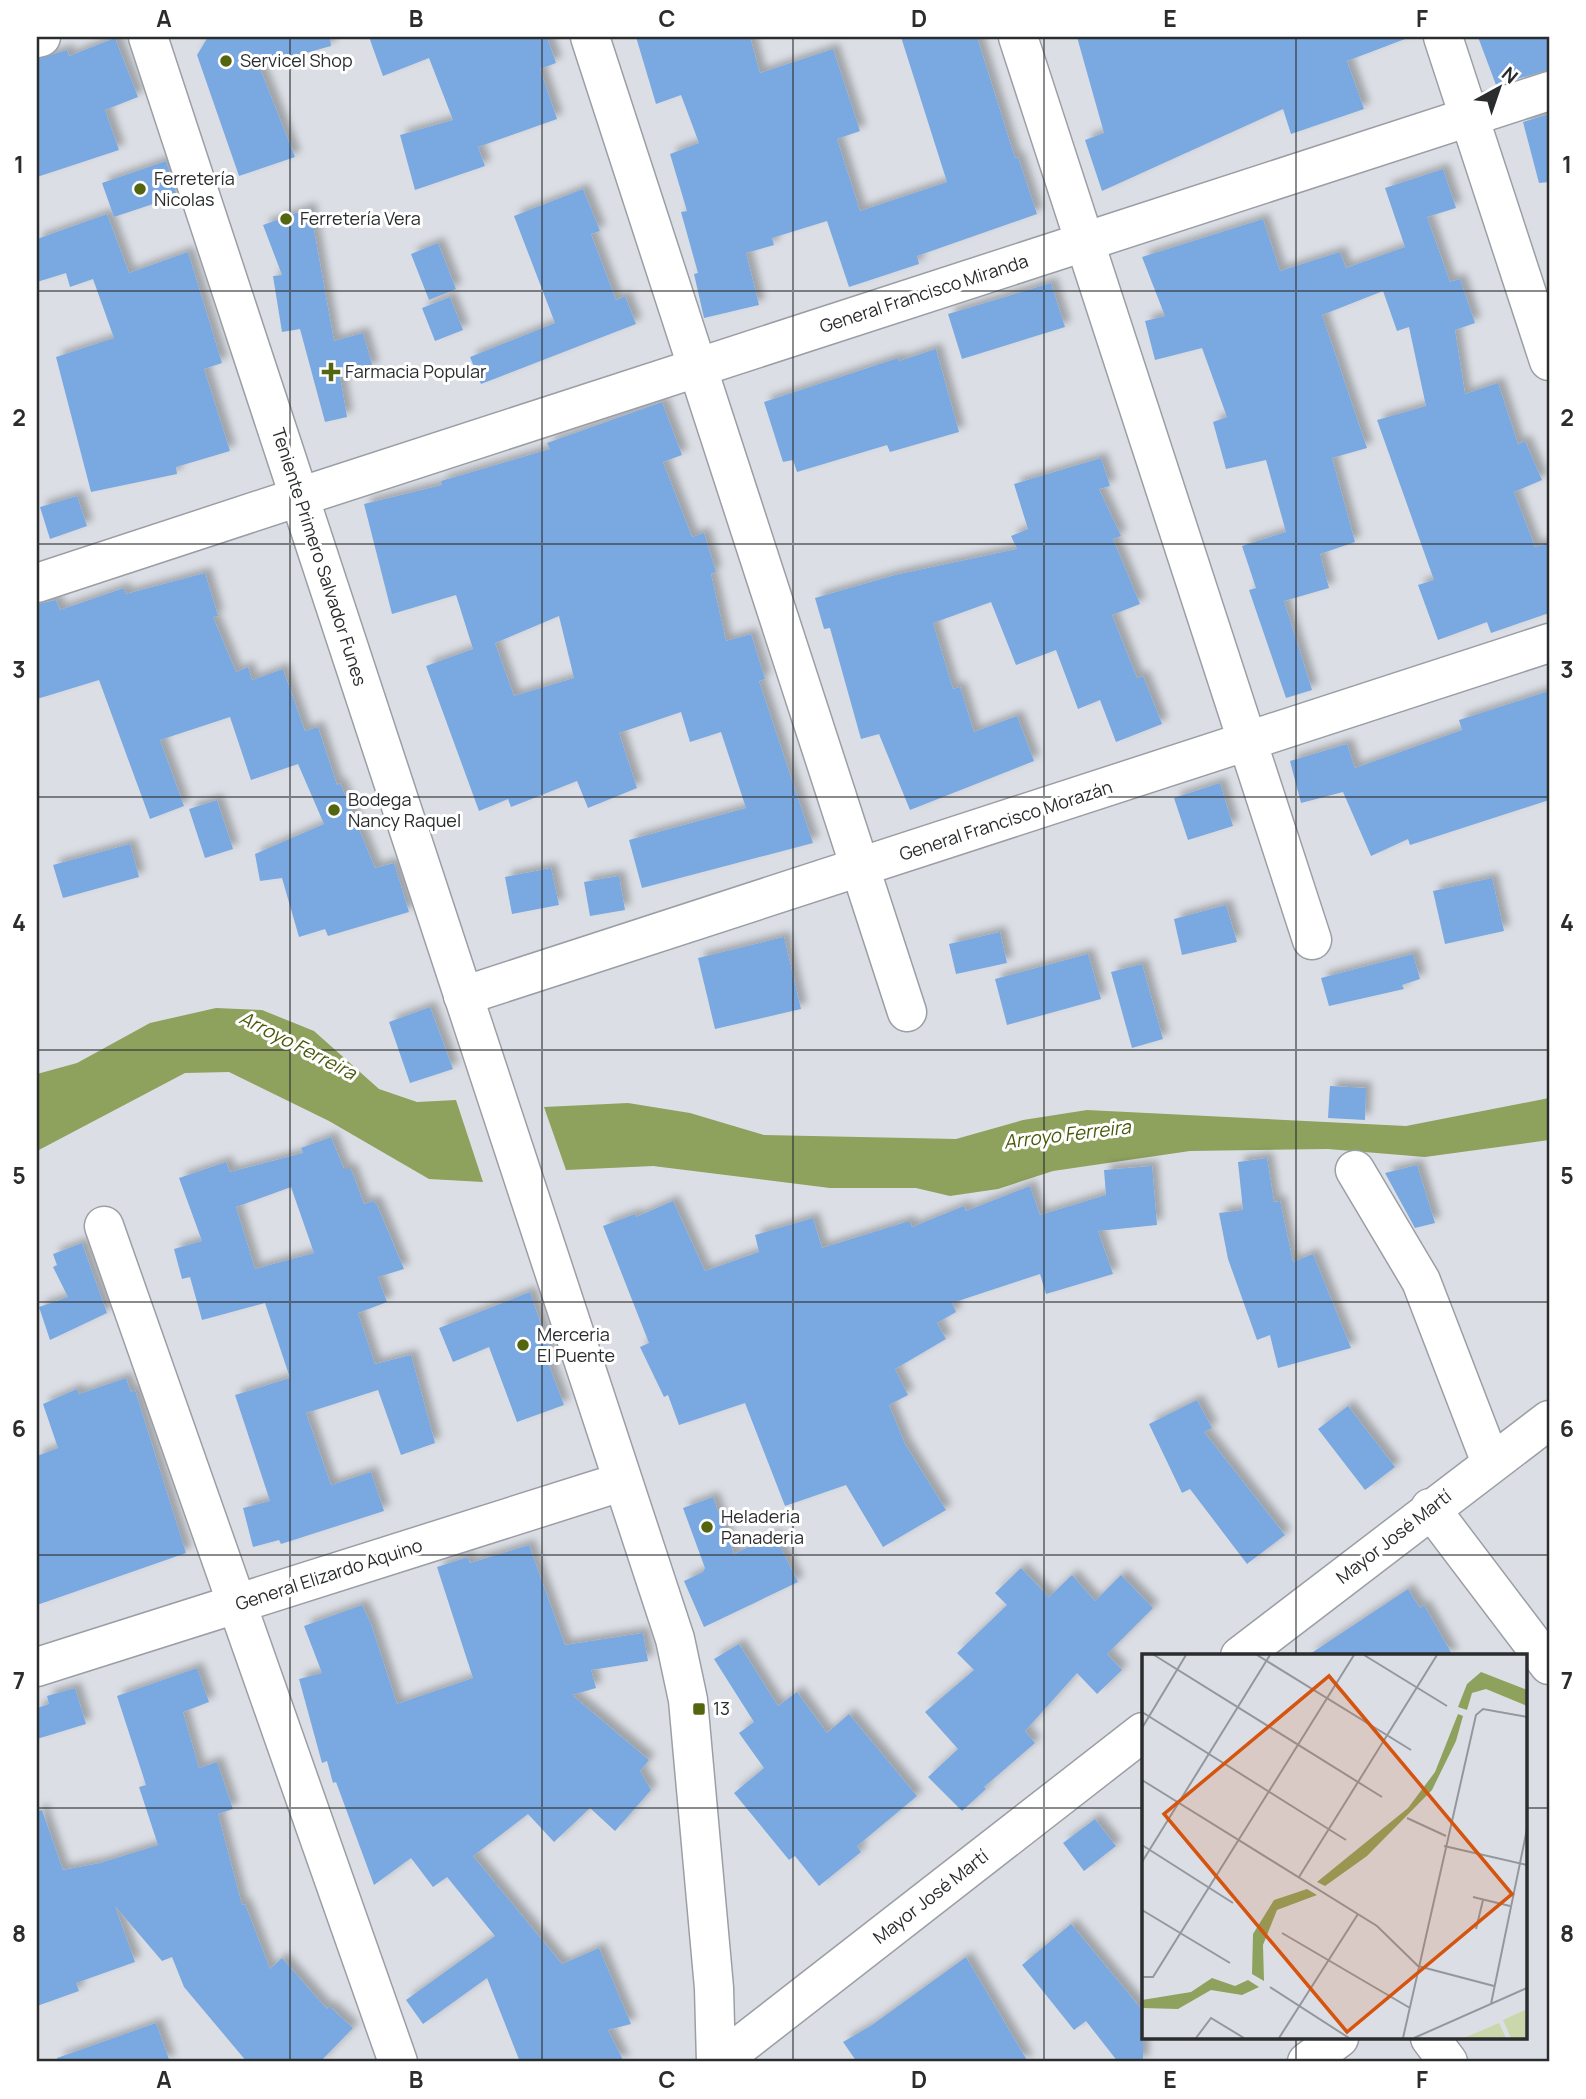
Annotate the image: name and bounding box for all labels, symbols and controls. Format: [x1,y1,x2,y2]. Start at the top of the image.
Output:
text: A [156,2,172,34]
text: B [409,2,423,34]
text: C [659,2,676,34]
text: D [911,2,927,34]
text: E [1163,2,1177,34]
text: F [1416,2,1428,34]
place label: Servicel Shop [240,48,353,72]
north arrow [1464,52,1534,122]
marker: Servicel Shop [218,53,234,69]
text: N [1496,61,1524,89]
text: 1 [14,148,24,180]
text: 1 [1562,148,1572,180]
place label: Ferretería Nicolas [154,166,235,211]
marker: Ferretería Nicolas [132,181,148,197]
place label: Ferretería Vera [300,206,421,230]
marker: Ferretería Vera [278,211,294,227]
street label: General Francisco Miranda [816,248,1031,338]
place label: Farmacia Popular [345,359,487,383]
marker: Farmacia Popular [323,364,339,380]
text: 2 [12,401,26,433]
text: 2 [1560,401,1574,433]
street label: Teniente Primero Salvador Funes [267,425,373,689]
text: 3 [12,653,26,685]
text: 3 [1560,653,1574,685]
street label: General Francisco Morazán [896,774,1115,866]
place label: Bodega Nancy Raquel [348,787,461,832]
marker: Bodega Nancy Raquel [326,802,342,818]
text: 4 [12,906,26,938]
text: 4 [1560,906,1574,938]
water label: Arroyo Ferreira [235,1004,362,1086]
water label: Arroyo Ferreira [1002,1113,1133,1155]
text: 5 [12,1159,26,1191]
text: 5 [1560,1159,1574,1191]
place label: Merceria El Puente [537,1322,615,1367]
marker: Merceria El Puente [515,1337,531,1353]
text: 6 [12,1412,26,1444]
text: 6 [1560,1412,1574,1444]
street label: Mayor José Martí [1331,1484,1456,1589]
place label: Heladeria Panaderia [721,1504,804,1549]
marker: Heladeria Panaderia [699,1519,715,1535]
street label: General Elizardo Aquino [232,1532,425,1616]
inset map [1142,1654,1526,2039]
text: 7 [13,1664,25,1696]
text: 7 [1561,1664,1573,1696]
place label: 13 [713,1696,730,1720]
marker: 13 [691,1701,707,1717]
street label: Mayor José Martí [868,1844,993,1949]
text: 8 [12,1917,26,1949]
text: 8 [1560,1917,1574,1949]
text: A [156,2063,172,2095]
text: B [409,2063,423,2095]
text: C [659,2063,676,2095]
text: D [911,2063,927,2095]
text: E [1163,2063,1177,2095]
text: F [1416,2063,1428,2095]

